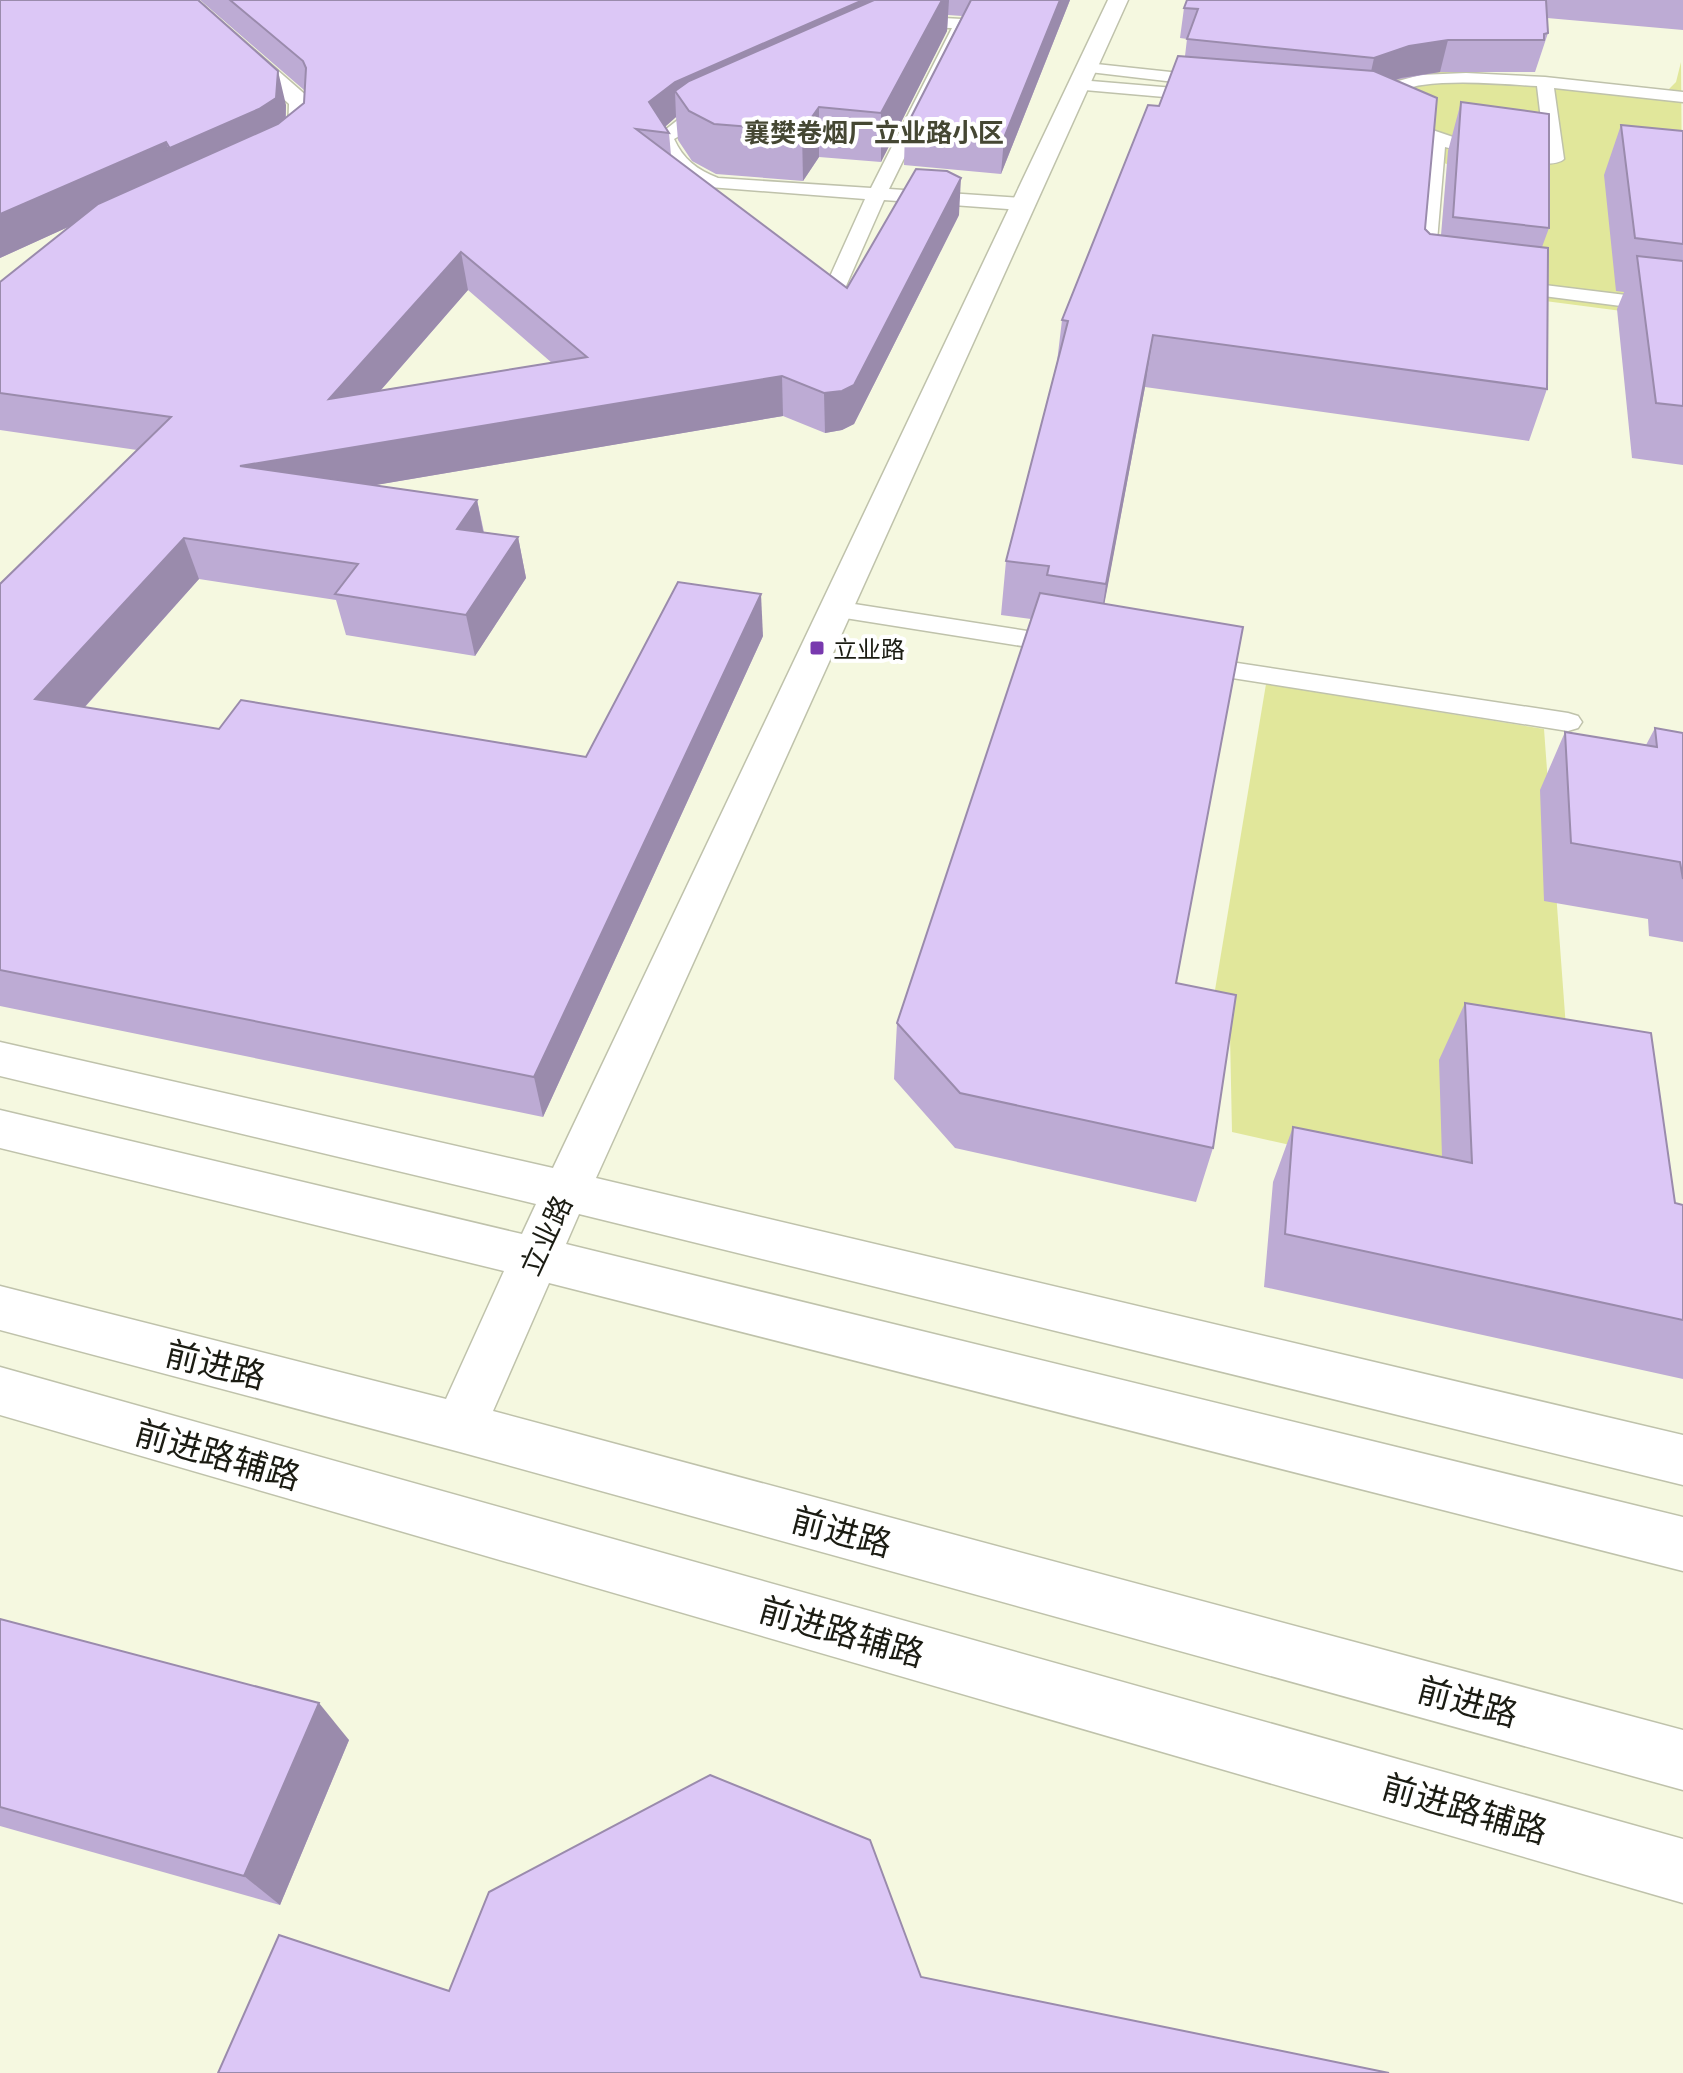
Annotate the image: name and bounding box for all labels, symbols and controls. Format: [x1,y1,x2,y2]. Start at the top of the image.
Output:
district label: 襄樊卷烟厂立业路小区 [744,114,1004,150]
place label: 立业路 [833,632,905,665]
marker: 立业路 [808,639,826,657]
street label: 立业路 [510,1189,580,1281]
street label: 前进路 [161,1329,271,1399]
street label: 前进路辅路 [130,1408,306,1500]
street label: 前进路 [787,1496,897,1566]
street label: 前进路辅路 [754,1585,930,1677]
street label: 前进路 [1413,1666,1523,1736]
street label: 前进路辅路 [1377,1762,1553,1854]

